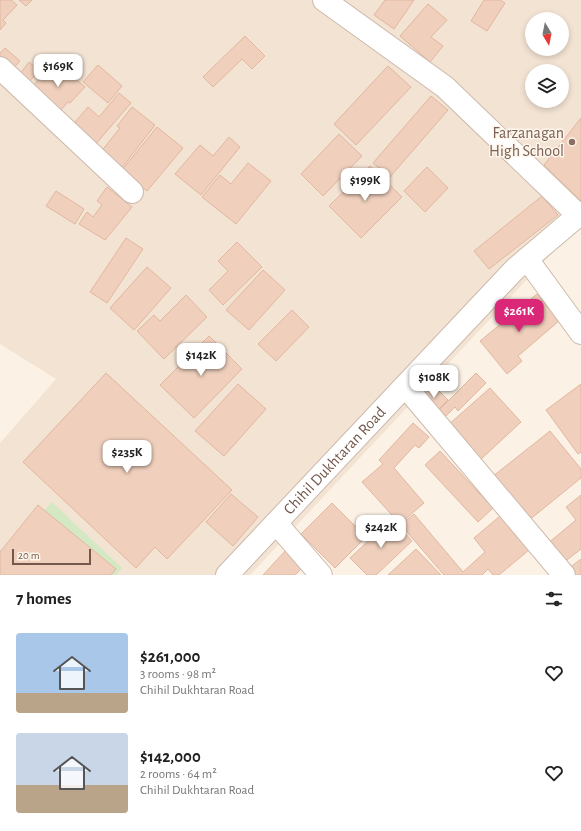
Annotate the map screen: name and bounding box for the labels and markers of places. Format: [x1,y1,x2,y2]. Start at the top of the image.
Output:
pin: $169K [30,54,86,88]
place label: Farzanagan High School [489,125,564,159]
marker: Farzanagan High School [567,137,577,147]
pin: $199K [337,168,393,202]
pin: $261K [491,299,547,333]
pin: $142K [173,343,229,377]
pin: $108K [406,365,462,399]
pin: $235K [99,440,155,474]
pin: $242K [353,515,409,549]

